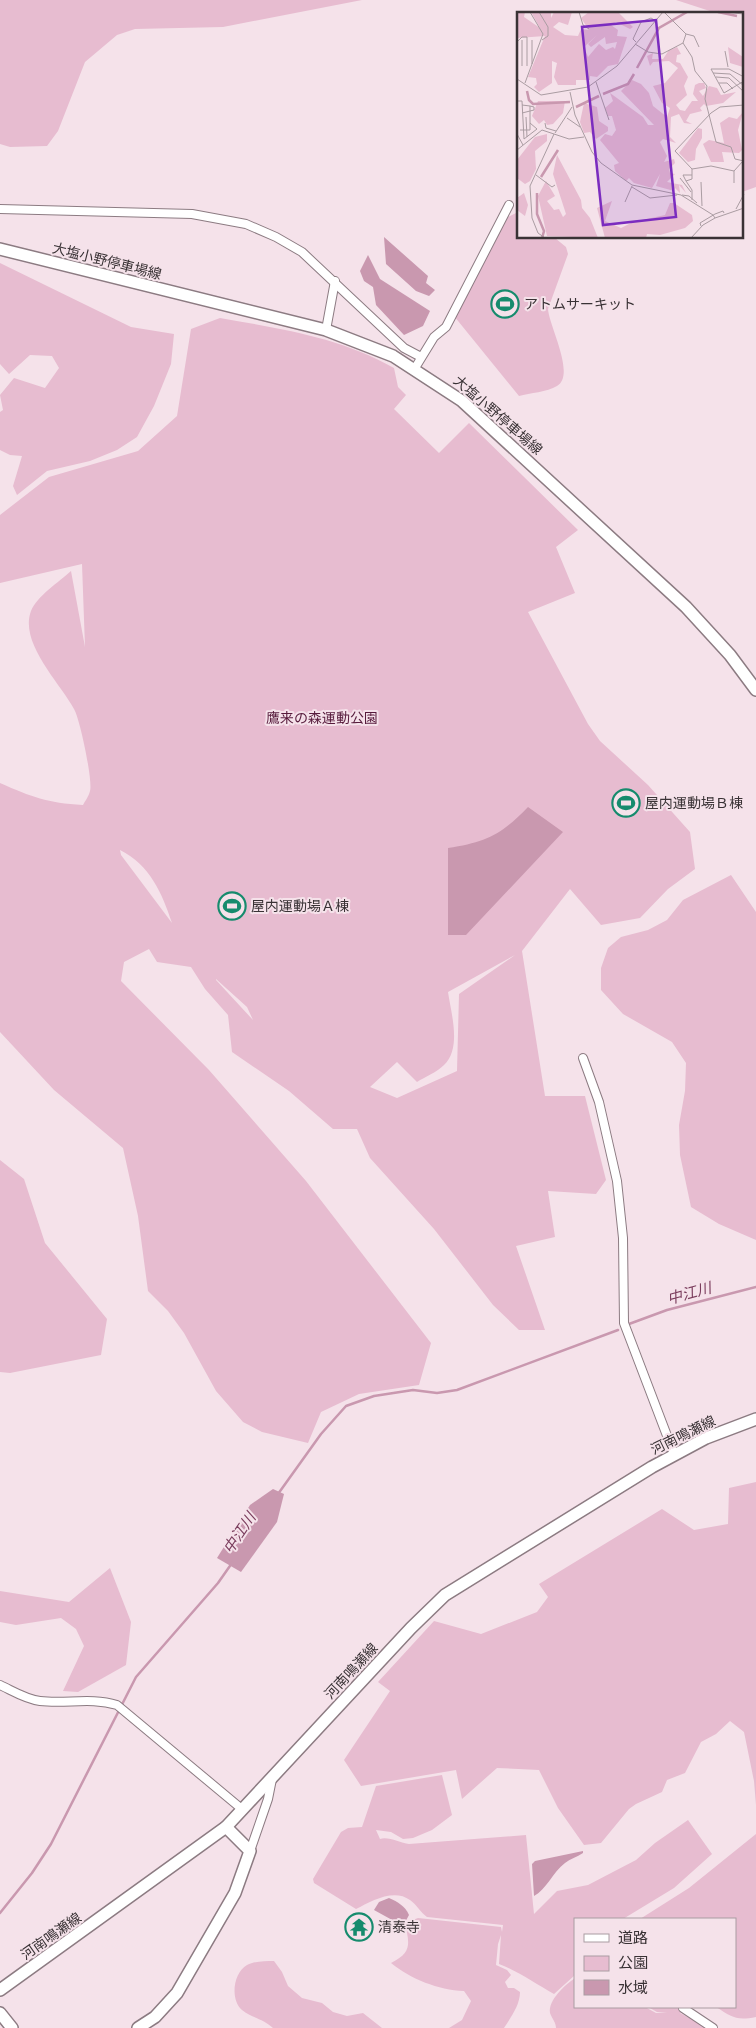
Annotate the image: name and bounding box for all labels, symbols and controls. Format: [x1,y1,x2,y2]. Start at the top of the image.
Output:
inset map [517,12,744,239]
street label: 大塩小野停車場線 [51,240,163,282]
sports icon: アトムサーキット [490,289,520,319]
place label: アトムサーキット [524,296,636,312]
street label: 大塩小野停車場線 [450,372,546,458]
park label: 鷹来の森運動公園 [266,710,378,726]
sports icon: 屋内運動場Ｂ棟 [611,788,641,818]
place label: 屋内運動場Ｂ棟 [645,795,743,811]
sports icon: 屋内運動場Ａ棟 [217,891,247,921]
place label: 屋内運動場Ａ棟 [251,898,349,914]
water label: 中江川 [665,1278,715,1307]
street label: 河南鳴瀬線 [648,1412,718,1458]
water label: 中江川 [219,1508,260,1556]
street label: 河南鳴瀬線 [321,1640,381,1702]
street label: 河南鳴瀬線 [18,1909,84,1963]
temple icon: 清泰寺 [344,1912,374,1942]
legend [574,1918,736,2008]
place label: 清泰寺 [378,1919,420,1935]
text: 道路 [618,1929,648,1946]
text: 公園 [618,1954,648,1971]
text: 水域 [618,1979,648,1996]

